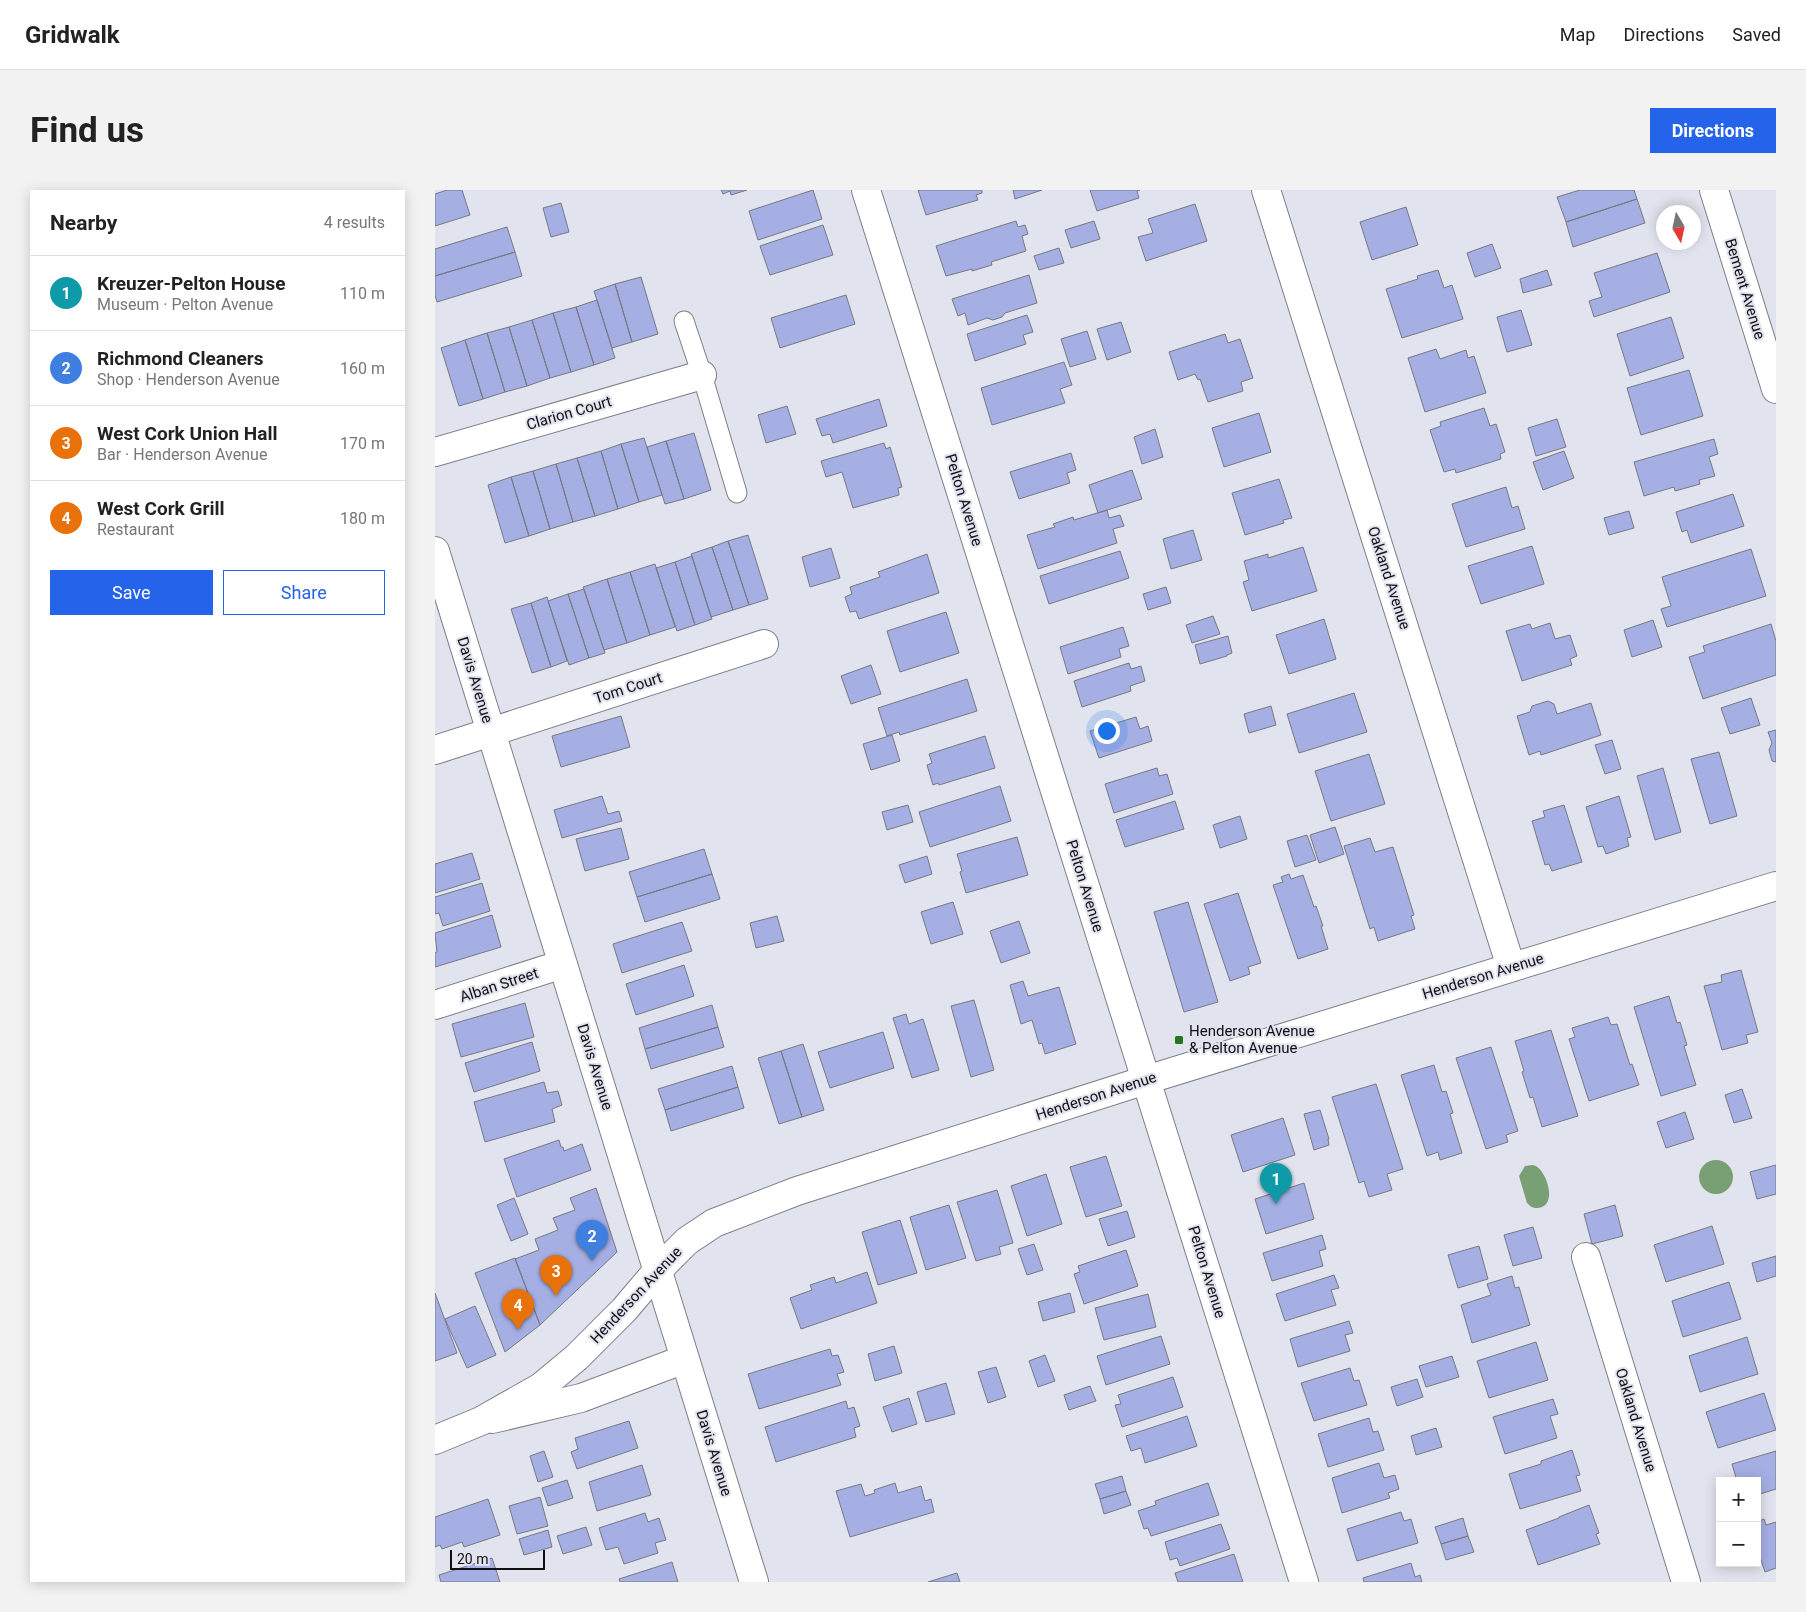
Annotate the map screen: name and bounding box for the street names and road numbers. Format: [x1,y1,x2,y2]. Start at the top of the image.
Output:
street label: Bement Avenue [1721,236,1769,342]
street label: Clarion Court [524,392,614,434]
street label: Pelton Avenue [941,452,987,548]
street label: Oakland Avenue [1364,524,1414,632]
street label: Davis Avenue [453,635,497,725]
street label: Tom Court [592,669,664,707]
street label: Pelton Avenue [1062,838,1108,934]
street label: Henderson Avenue [1420,949,1546,1003]
street label: Alban Street [457,964,541,1006]
street label: Davis Avenue [573,1022,617,1112]
street label: Henderson Avenue [1033,1068,1159,1124]
street label: Pelton Avenue [1184,1224,1230,1320]
street label: Henderson Avenue [587,1243,686,1347]
street label: Oakland Avenue [1612,1366,1660,1474]
street label: Davis Avenue [692,1408,736,1498]

